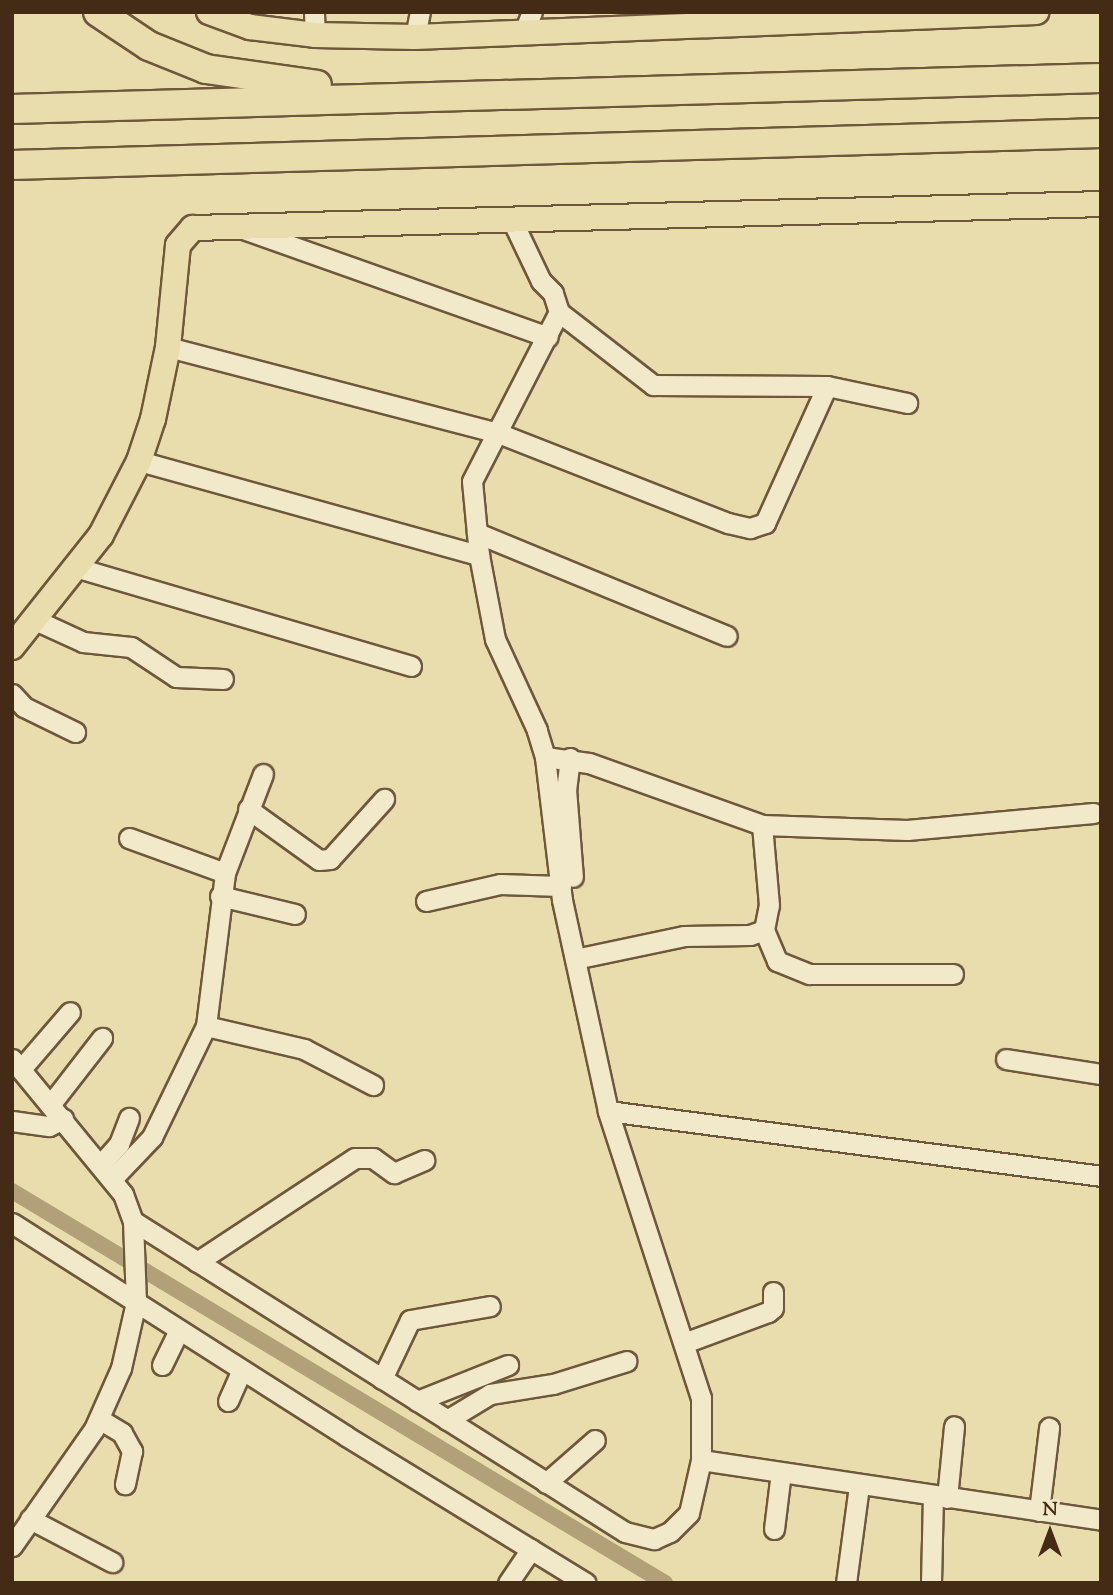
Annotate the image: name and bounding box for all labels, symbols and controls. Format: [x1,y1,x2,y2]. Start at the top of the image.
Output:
north arrow [1015,1497,1085,1567]
text: N [1042,1497,1058,1524]

